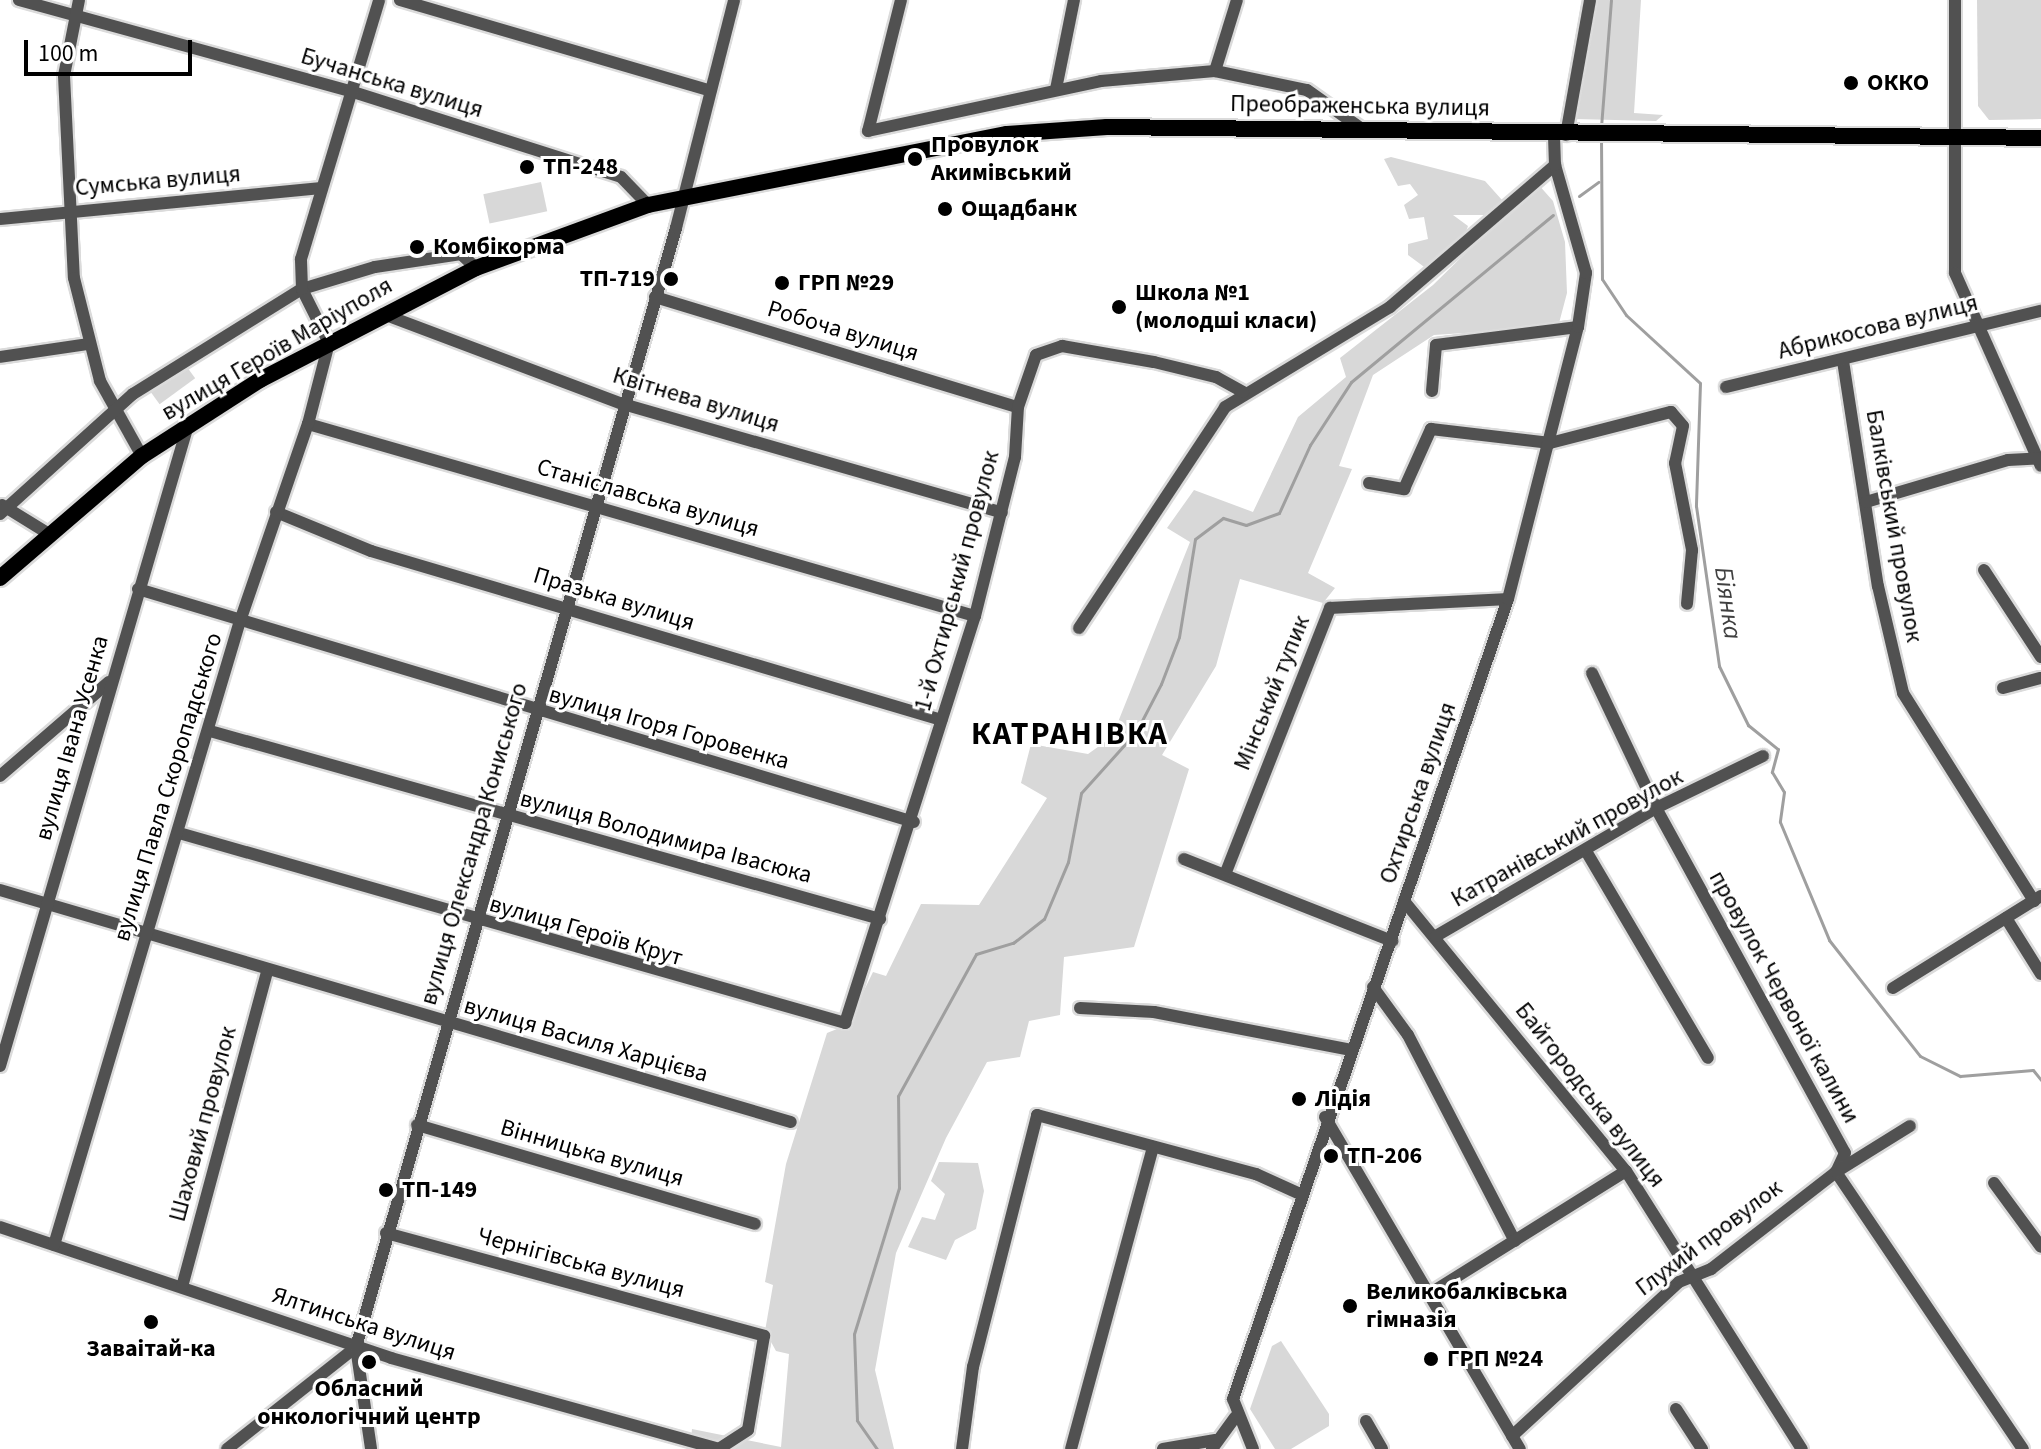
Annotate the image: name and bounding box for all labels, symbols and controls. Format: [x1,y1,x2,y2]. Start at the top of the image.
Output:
scale bar [28,24,196,74]
text: 100 m [38,36,98,71]
street label: Бучанська вулиця [297,42,487,124]
place label: ОККО [1867,69,1929,97]
marker: ОККО [1842,74,1860,92]
street label: Преображенська вулиця [1230,89,1490,123]
place label: Провулок Акимівський [931,131,1072,187]
marker: Провулок Акимівський [906,150,924,168]
place label: ТП-248 [543,153,618,181]
marker: ТП-248 [518,158,536,176]
street label: Сумська вулиця [74,159,242,203]
place label: Ощадбанк [961,195,1077,223]
marker: Ощадбанк [936,200,954,218]
place label: Комбікорма [433,233,565,261]
marker: Комбікорма [408,238,426,256]
place label: ТП-719 [580,265,655,293]
place label: ГРП №29 [798,269,894,297]
marker: ТП-719 [662,270,680,288]
street label: вулиця Героїв Маріуполя [156,271,398,427]
marker: ГРП №29 [773,274,791,292]
place label: Школа №1 (молодші класи) [1135,279,1317,335]
street label: Абрикосова вулиця [1775,288,1981,366]
street label: Робоча вулиця [764,294,922,368]
marker: Школа №1 (молодші класи) [1110,298,1128,316]
street label: Квітнева вулиця [609,361,783,439]
street label: Балківський провулок [1859,407,1929,645]
street label: 1-й Охтирський провулок [908,448,1006,714]
street label: Станіславська вулиця [534,452,762,544]
street label: Празька вулиця [530,561,698,637]
water label: Біянка [1707,565,1749,641]
street label: Мінський тупик [1228,611,1316,775]
street label: вулиця Павла Скоропадського [107,629,229,945]
street label: вулиця Івана Усенка [29,632,115,844]
street label: вулиця Олександра Кониського [414,680,534,1008]
street label: вулиця Ігоря Горовенка [546,680,792,776]
street label: Охтирська вулиця [1373,698,1463,888]
district label: КАТРАНІВКА [971,715,1169,753]
street label: Катранівський провулок [1446,762,1688,914]
street label: вулиця Володимира Івасюка [517,784,815,890]
street label: провулок Червоної калини [1703,866,1865,1128]
street label: вулиця Героїв Крут [486,890,686,972]
street label: вулиця Василя Харцієва [461,991,711,1089]
street label: Байгородська вулиця [1509,997,1671,1193]
street label: Шаховий провулок [163,1023,243,1225]
place label: Лідія [1315,1085,1371,1113]
marker: Лідія [1290,1090,1308,1108]
street label: Вінницька вулиця [497,1113,687,1193]
place label: ТП-206 [1347,1142,1422,1170]
marker: ТП-206 [1322,1147,1340,1165]
street label: Глухий провулок [1630,1174,1788,1302]
place label: ТП-149 [402,1176,477,1204]
marker: ТП-149 [377,1181,395,1199]
street label: Чернігівська вулиця [474,1221,688,1305]
place label: Великобалківська гімназія [1366,1278,1568,1334]
street label: Ялтинська вулиця [269,1281,459,1367]
marker: Великобалківська гімназія [1341,1297,1359,1315]
marker: Заваітай-ка [142,1313,160,1331]
place label: Заваітай-ка [86,1335,216,1363]
place label: ГРП №24 [1447,1345,1543,1373]
marker: ГРП №24 [1422,1350,1440,1368]
marker: Обласний онкологічний центр [360,1353,378,1371]
place label: Обласний онкологічний центр [257,1375,481,1431]

